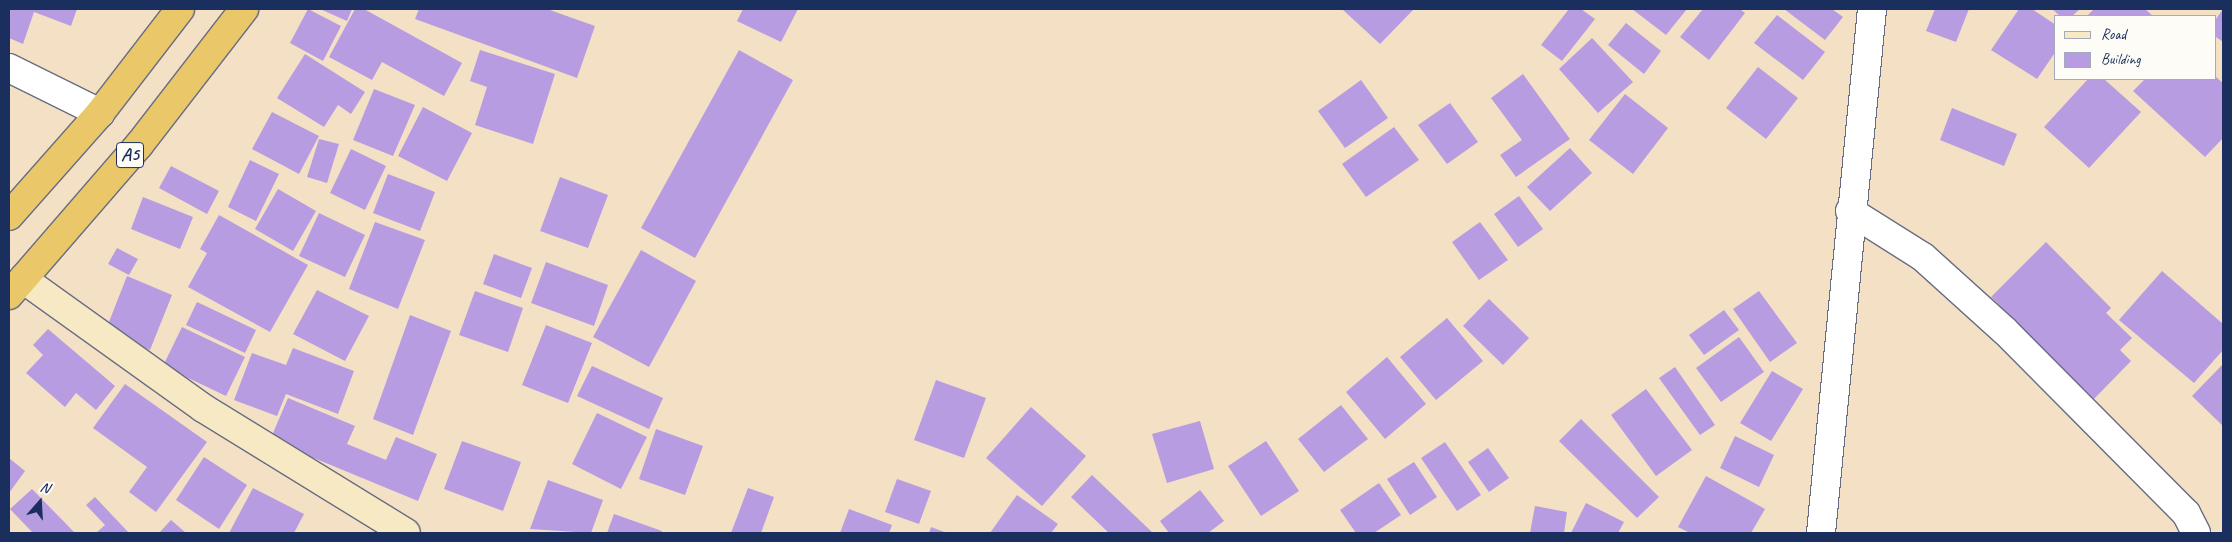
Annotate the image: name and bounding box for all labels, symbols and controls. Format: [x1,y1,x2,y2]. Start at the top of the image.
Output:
legend [2054,15,2217,80]
text: Road [2101,25,2126,44]
text: Building [2101,50,2140,69]
road number: A5 [115,138,145,172]
north arrow [15,477,65,527]
text: N [38,478,52,497]

